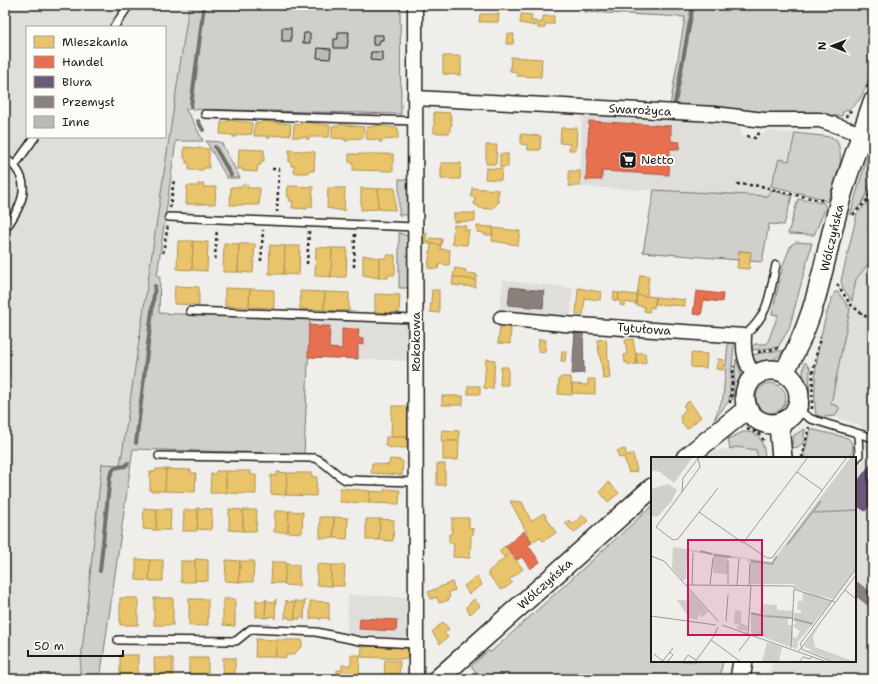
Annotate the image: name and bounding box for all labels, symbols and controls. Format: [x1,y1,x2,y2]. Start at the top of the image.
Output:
legend [26,26,166,138]
north arrow [812,26,852,66]
text: Mieszkania [62,34,128,50]
text: N [815,41,830,50]
text: Handel [62,54,104,70]
text: Biura [62,74,92,90]
text: Przemysł [62,94,115,110]
street label: Swarożyca [608,100,672,120]
text: Inne [62,114,90,130]
supermarket icon: Netto [618,150,638,170]
place label: Netto [641,152,674,168]
street label: Wólczyńska [817,202,848,273]
street label: Rokokowa [408,312,424,372]
street label: Tytułowa [617,319,672,339]
inset map [651,457,856,662]
street label: Wólczyńska [514,555,576,613]
scale bar [28,632,123,658]
text: 50 m [34,638,64,654]

